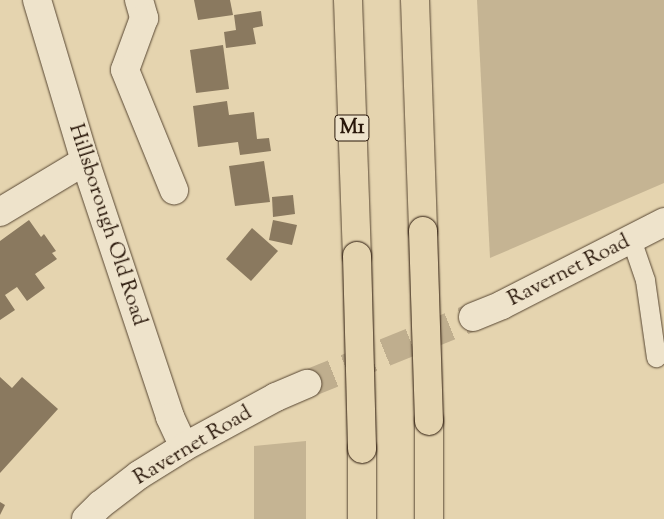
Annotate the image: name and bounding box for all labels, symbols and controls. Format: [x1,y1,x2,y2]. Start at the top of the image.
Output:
road number: M1 [333,110,371,146]
street label: Hillsborough Old Road [62,121,152,329]
street label: Ravernet Road [504,230,634,312]
street label: Ravernet Road [129,401,257,491]

